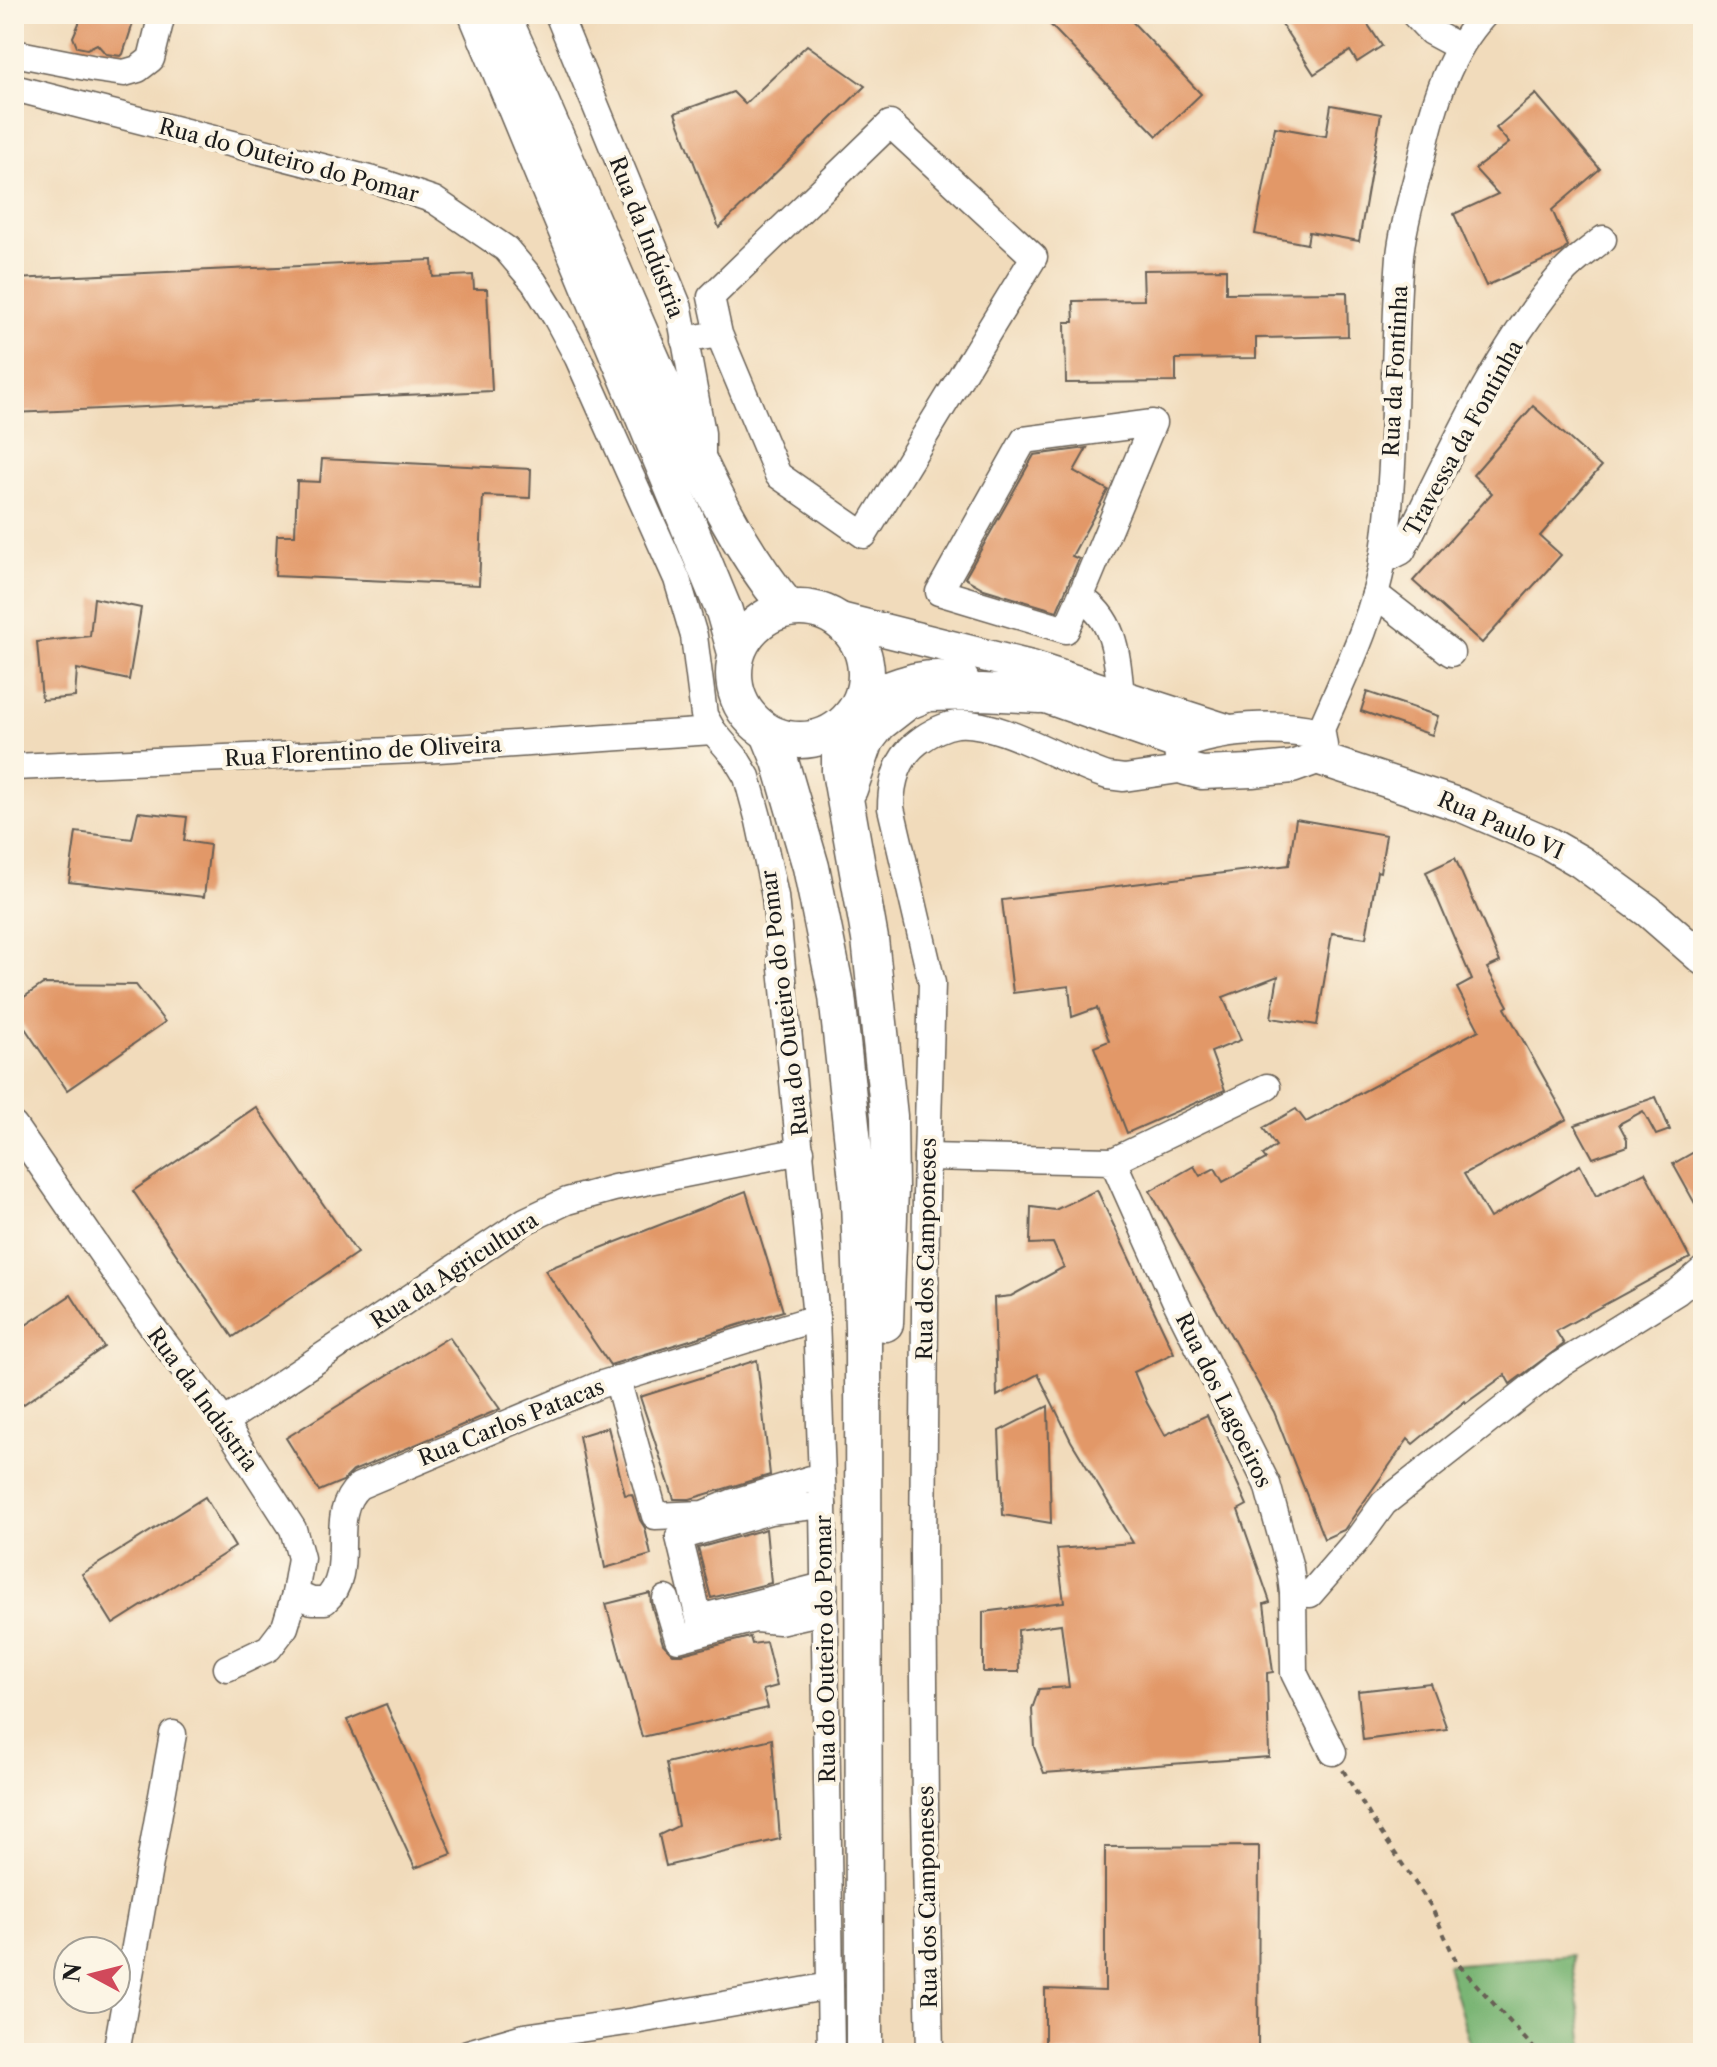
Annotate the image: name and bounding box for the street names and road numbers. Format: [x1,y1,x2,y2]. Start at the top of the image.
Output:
street label: Rua do Outeiro do Pomar [156,113,422,208]
street label: Rua da Indústria [603,153,690,322]
street label: Rua da Fontinha [1378,284,1413,457]
street label: Travessa da Fontinha [1398,335,1529,541]
street label: Rua Florentino de Oliveira [224,731,503,772]
street label: Rua Paulo VI [1433,786,1568,865]
street label: Rua do Outeiro do Pomar [755,868,814,1138]
street label: Rua dos Camponeses [911,1137,942,1361]
street label: Rua da Agricultura [366,1206,543,1335]
street label: Rua dos Lagoeiros [1169,1308,1278,1492]
street label: Rua da Indústria [141,1322,264,1477]
street label: Rua Carlos Patacas [414,1373,608,1472]
street label: Rua do Outeiro do Pomar [810,1515,841,1783]
street label: Rua dos Camponeses [912,1785,943,2009]

